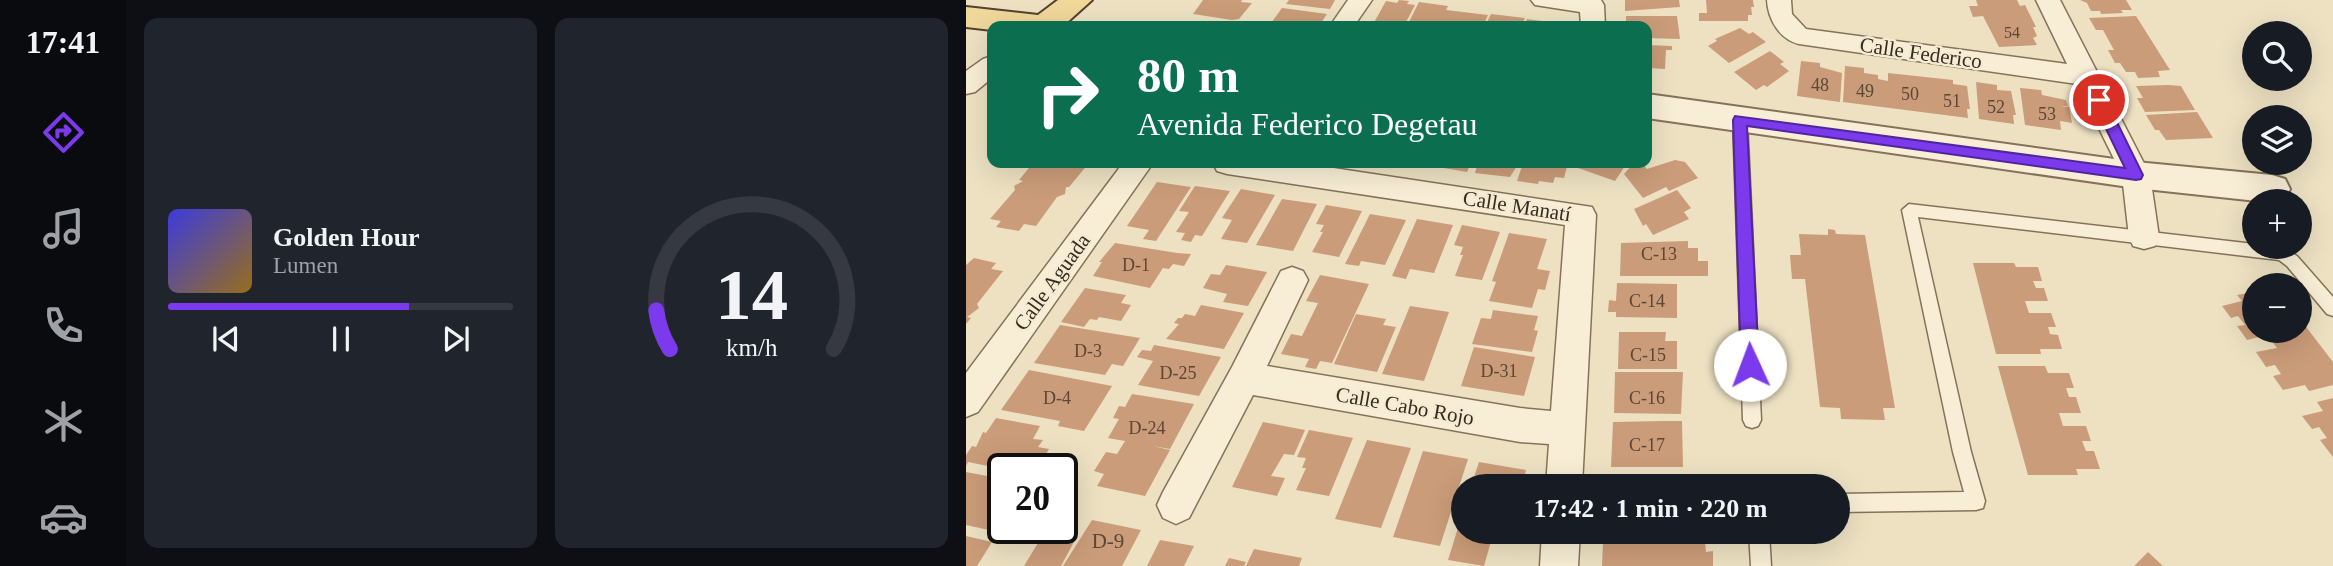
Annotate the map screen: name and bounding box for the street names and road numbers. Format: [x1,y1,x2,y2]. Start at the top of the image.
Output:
street label: Calle Federico [1858,33,1984,73]
street label: Calle Manatí [1461,186,1573,226]
street label: Calle Aguada [1009,228,1096,335]
street label: Calle Cabo Rojo [1334,382,1476,430]

